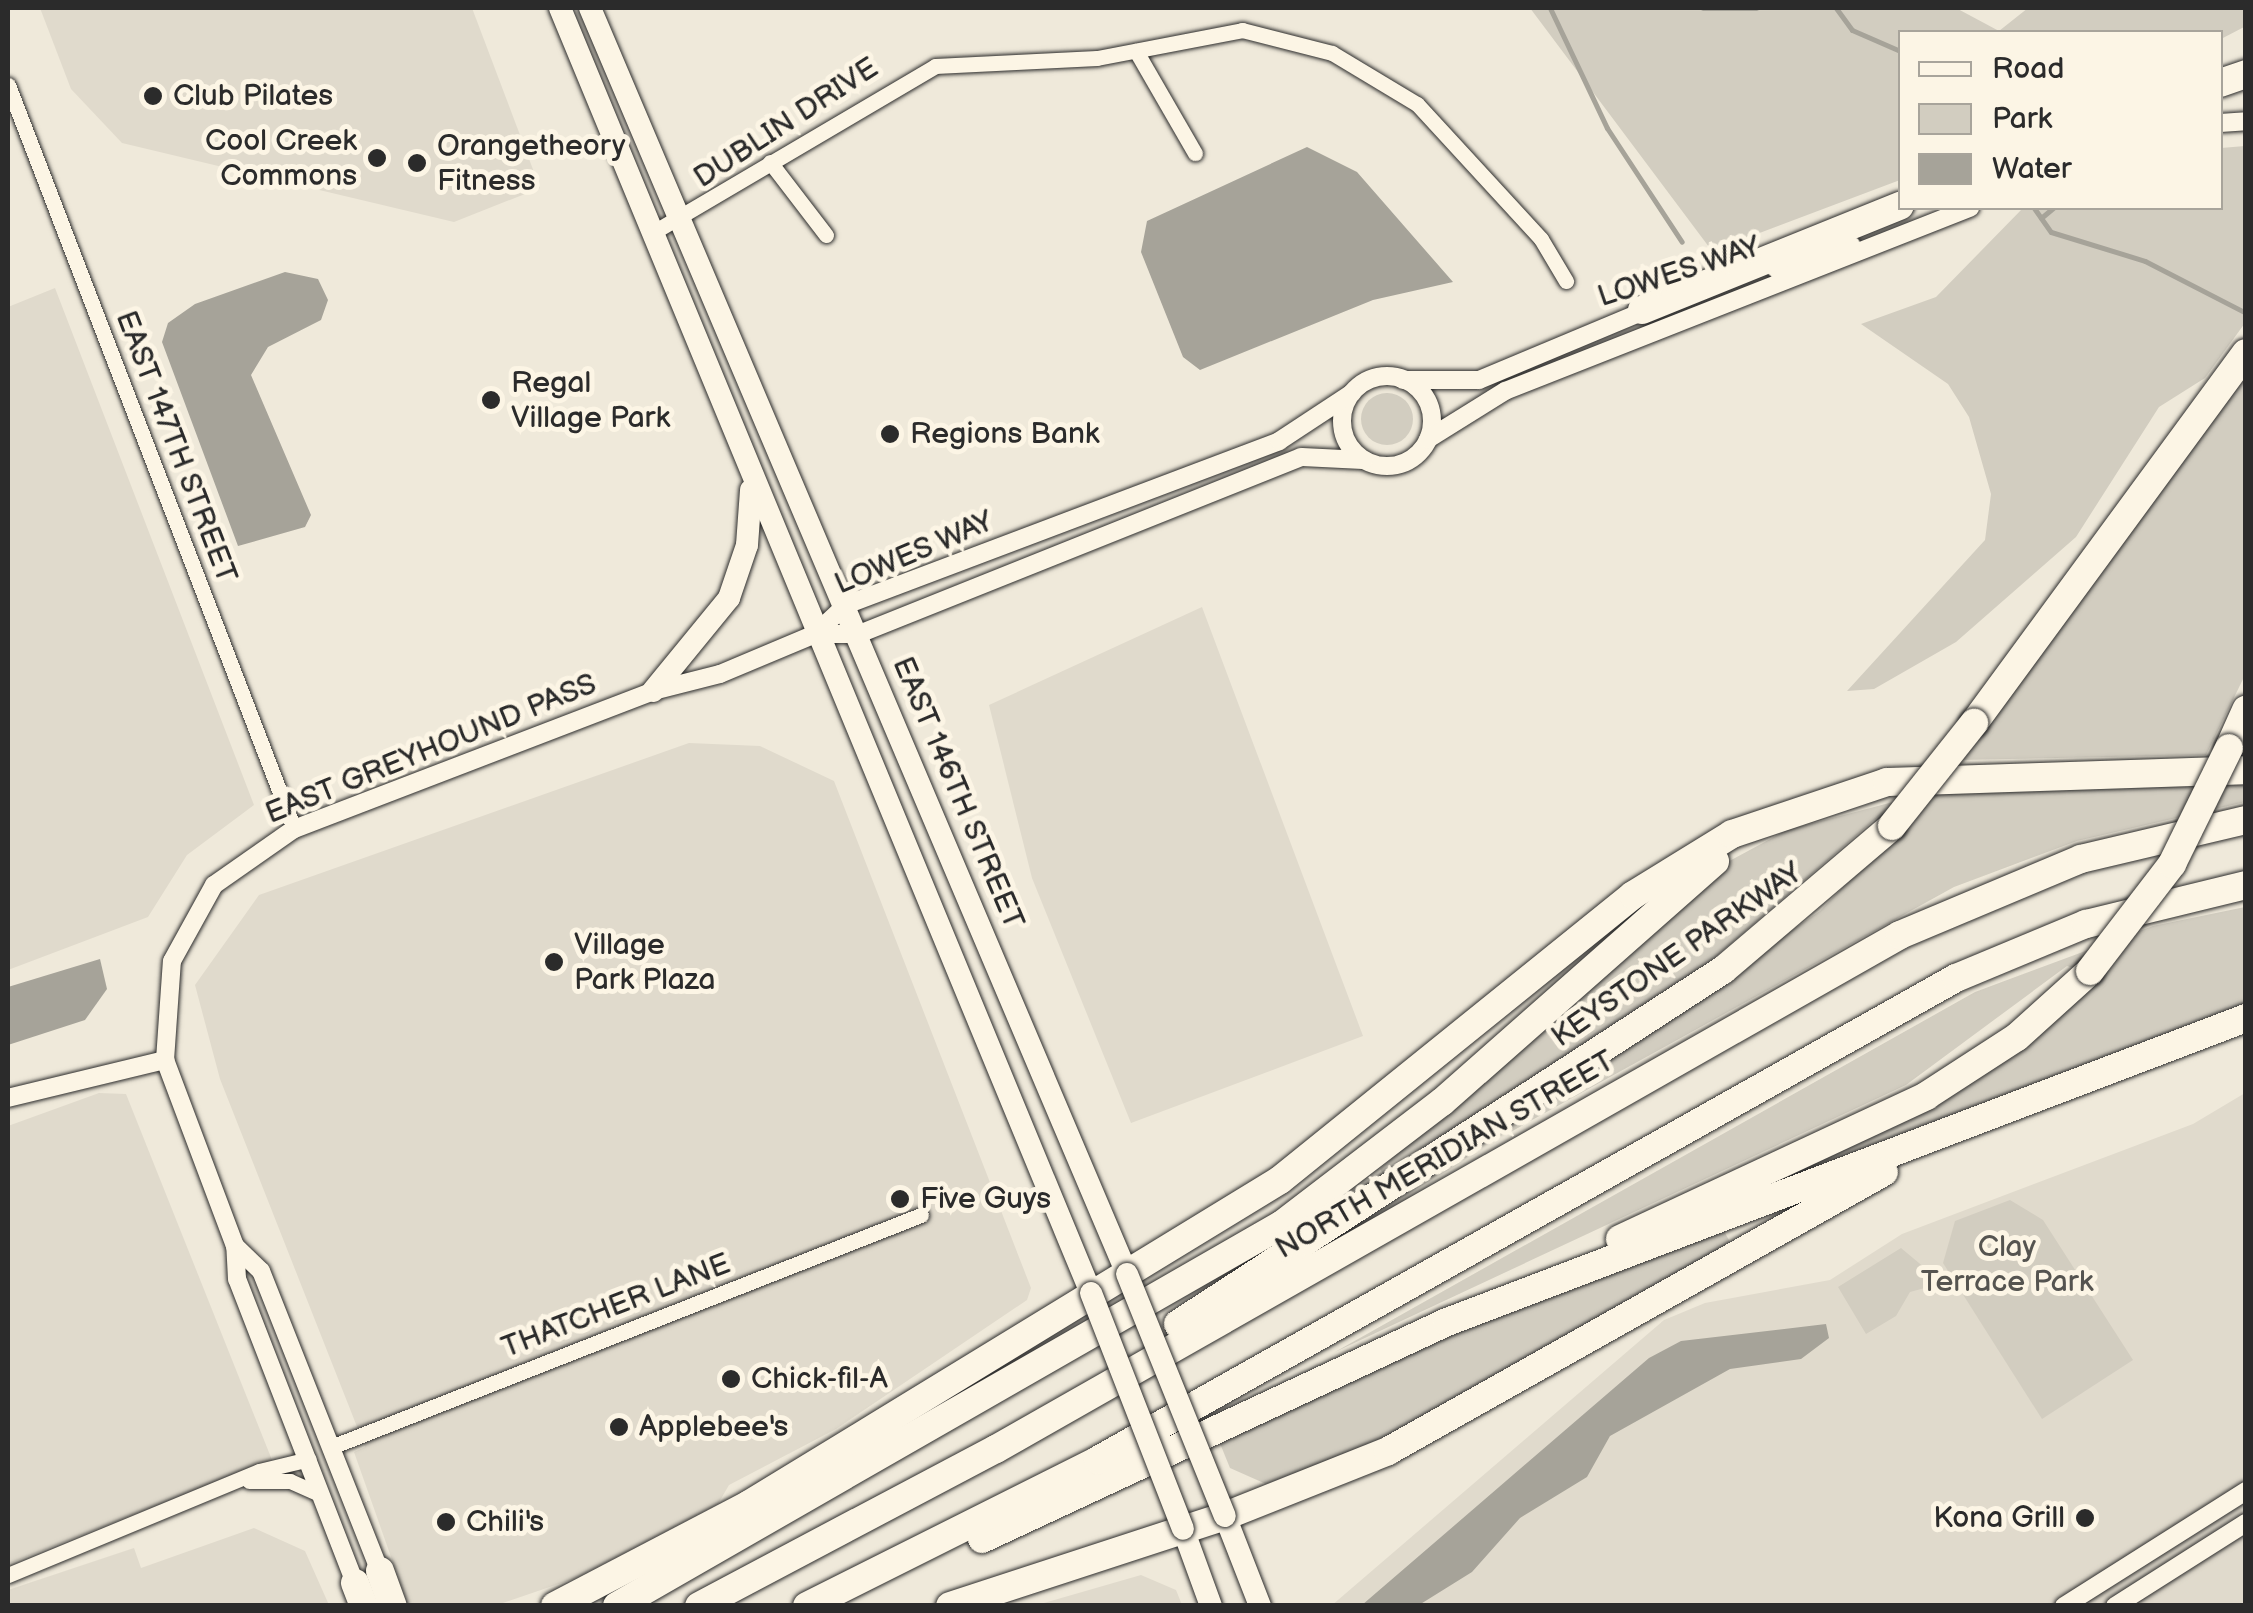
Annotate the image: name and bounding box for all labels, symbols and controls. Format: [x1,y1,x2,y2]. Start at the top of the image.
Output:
legend [1898,30,2223,210]
street label: DUBLIN DRIVE [687,50,885,196]
text: Road [1992,51,2065,87]
place label: Club Pilates [173,78,333,114]
marker: Club Pilates [142,85,164,107]
text: Park [1992,101,2052,137]
place label: Cool Creek Commons [205,123,357,194]
place label: Orangetheory Fitness [437,128,626,198]
marker: Cool Creek Commons [366,147,388,169]
text: Water [1992,151,2072,187]
marker: Orangetheory Fitness [406,152,428,174]
street label: LOWES WAY [1593,229,1765,315]
street label: EAST 147TH STREET [107,306,245,588]
place label: Regal Village Park [511,365,670,436]
marker: Regal Village Park [480,389,502,411]
place label: Regions Bank [910,416,1100,452]
marker: Regions Bank [879,423,901,445]
street label: LOWES WAY [829,503,999,603]
street label: EAST 146TH STREET [884,651,1032,935]
street label: EAST GREYHOUND PASS [260,666,602,832]
street label: KEYSTONE PARKWAY [1545,855,1809,1055]
place label: Village Park Plaza [574,927,716,998]
marker: Village Park Plaza [543,951,565,973]
street label: NORTH MERIDIAN STREET [1269,1043,1621,1267]
place label: Five Guys [920,1181,1051,1217]
marker: Five Guys [889,1188,911,1210]
park label: Clay Terrace Park [1921,1229,2093,1300]
street label: THATCHER LANE [497,1246,735,1366]
place label: Chick-fil-A [751,1361,888,1397]
marker: Chick-fil-A [720,1368,742,1390]
place label: Applebee's [639,1409,788,1445]
marker: Applebee's [608,1416,630,1438]
place label: Kona Grill [1933,1500,2065,1536]
place label: Chili's [466,1504,544,1540]
marker: Kona Grill [2074,1507,2096,1529]
marker: Chili's [435,1511,457,1533]

